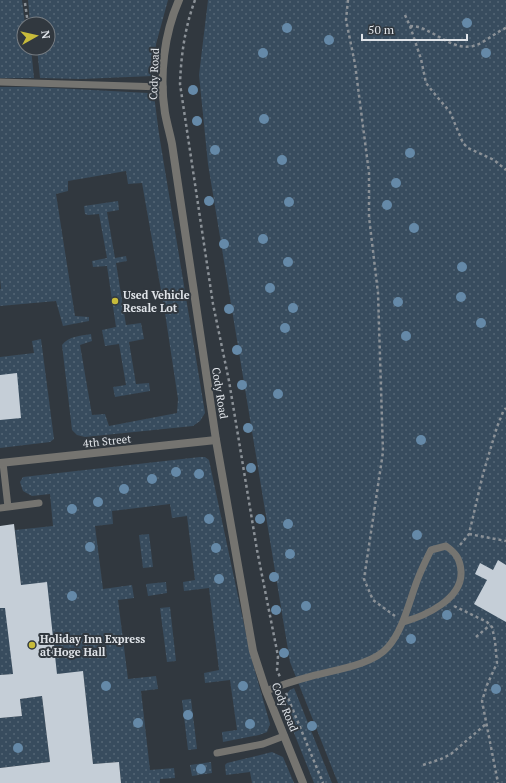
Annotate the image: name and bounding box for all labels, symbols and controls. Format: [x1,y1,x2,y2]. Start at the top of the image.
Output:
north arrow [16,16,56,56]
scale bar [362,16,467,42]
text: 50 m [368,22,395,37]
text: N [38,30,54,40]
street label: Cody Road [146,48,162,100]
place label: Used Vehicle Resale Lot [123,288,190,315]
marker: Used Vehicle Resale Lot [110,296,120,306]
street label: Cody Road [209,366,231,420]
street label: 4th Street [82,432,132,450]
place label: Holiday Inn Express at Hoge Hall [40,632,145,659]
marker: Holiday Inn Express at Hoge Hall [27,640,37,650]
street label: Cody Road [269,680,301,734]

